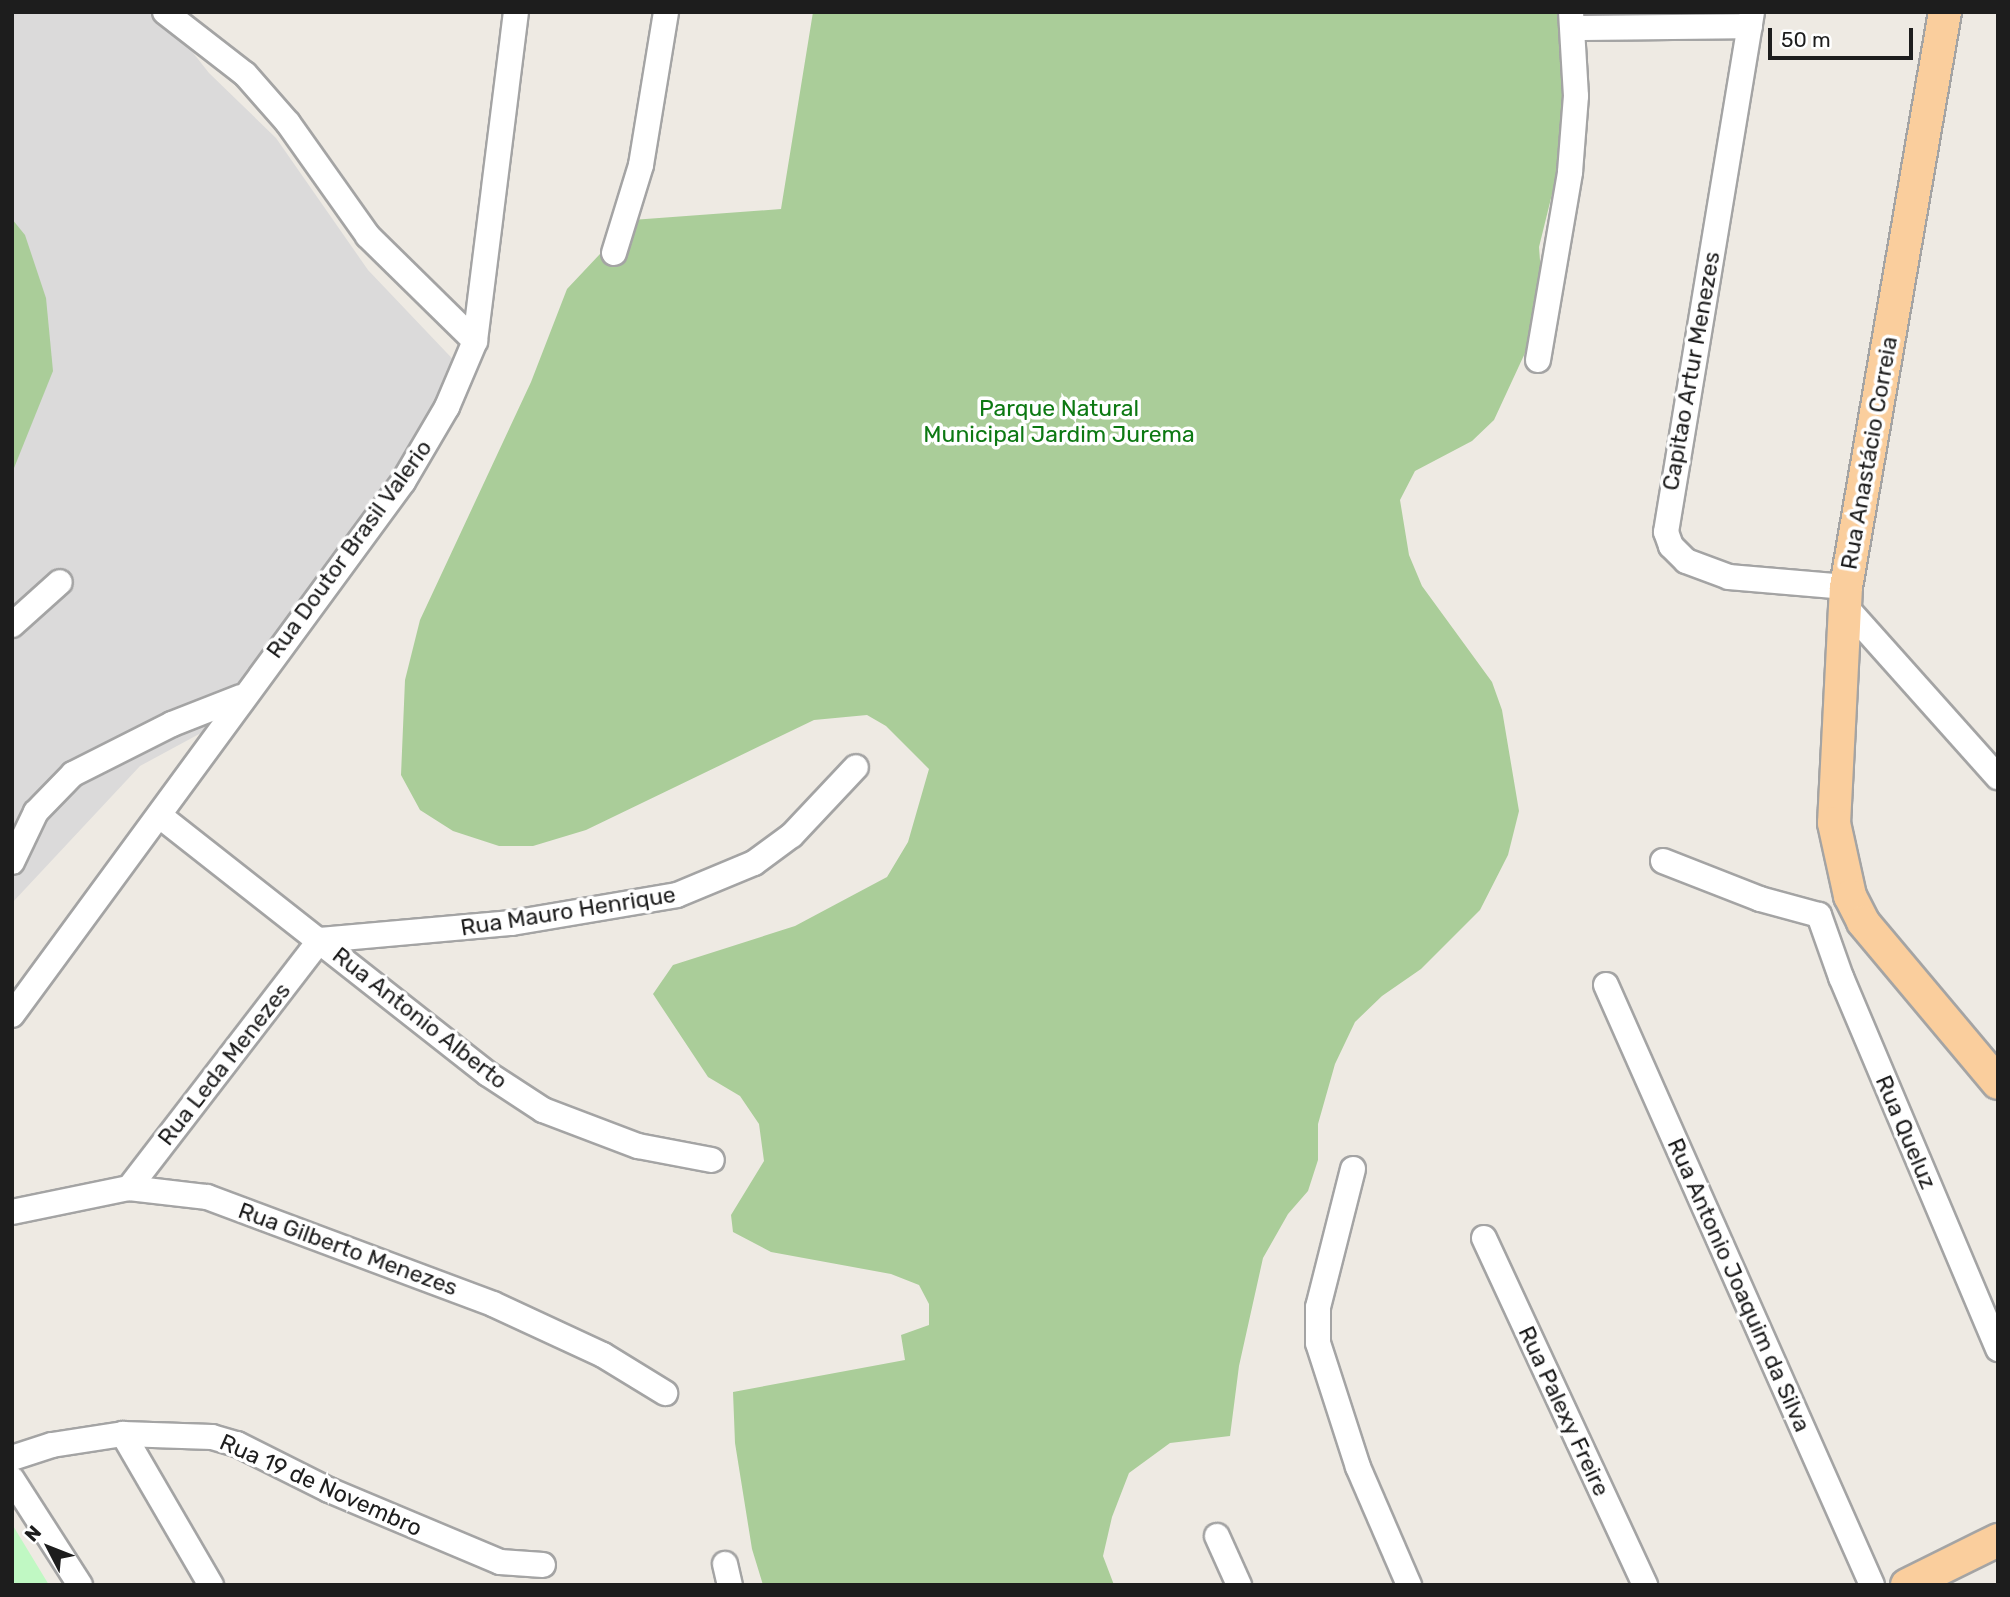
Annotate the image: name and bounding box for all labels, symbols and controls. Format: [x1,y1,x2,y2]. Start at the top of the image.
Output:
scale bar [1772,14,1917,58]
text: 50 m [1781,27,1831,52]
street label: Capitao Artur Menezes [1656,249,1726,493]
street label: Rua Anastácio Correia [1835,334,1903,572]
park label: Parque Natural Municipal Jardim Jurema [923,394,1195,448]
street label: Rua Doutor Brasil Valerio [260,434,438,664]
street label: Rua Mauro Henrique [458,880,678,942]
street label: Rua Antonio Alberto [327,941,513,1095]
street label: Rua Leda Menezes [152,977,296,1151]
street label: Rua Queluz [1870,1071,1942,1193]
street label: Rua Antonio Joaquim da Silva [1661,1134,1817,1436]
street label: Rua Gilberto Menezes [235,1196,461,1302]
street label: Rua Palexy Freire [1512,1321,1616,1501]
street label: Rua 19 de Novembro [216,1428,426,1542]
north arrow [14,1513,84,1583]
text: N [20,1521,46,1546]

